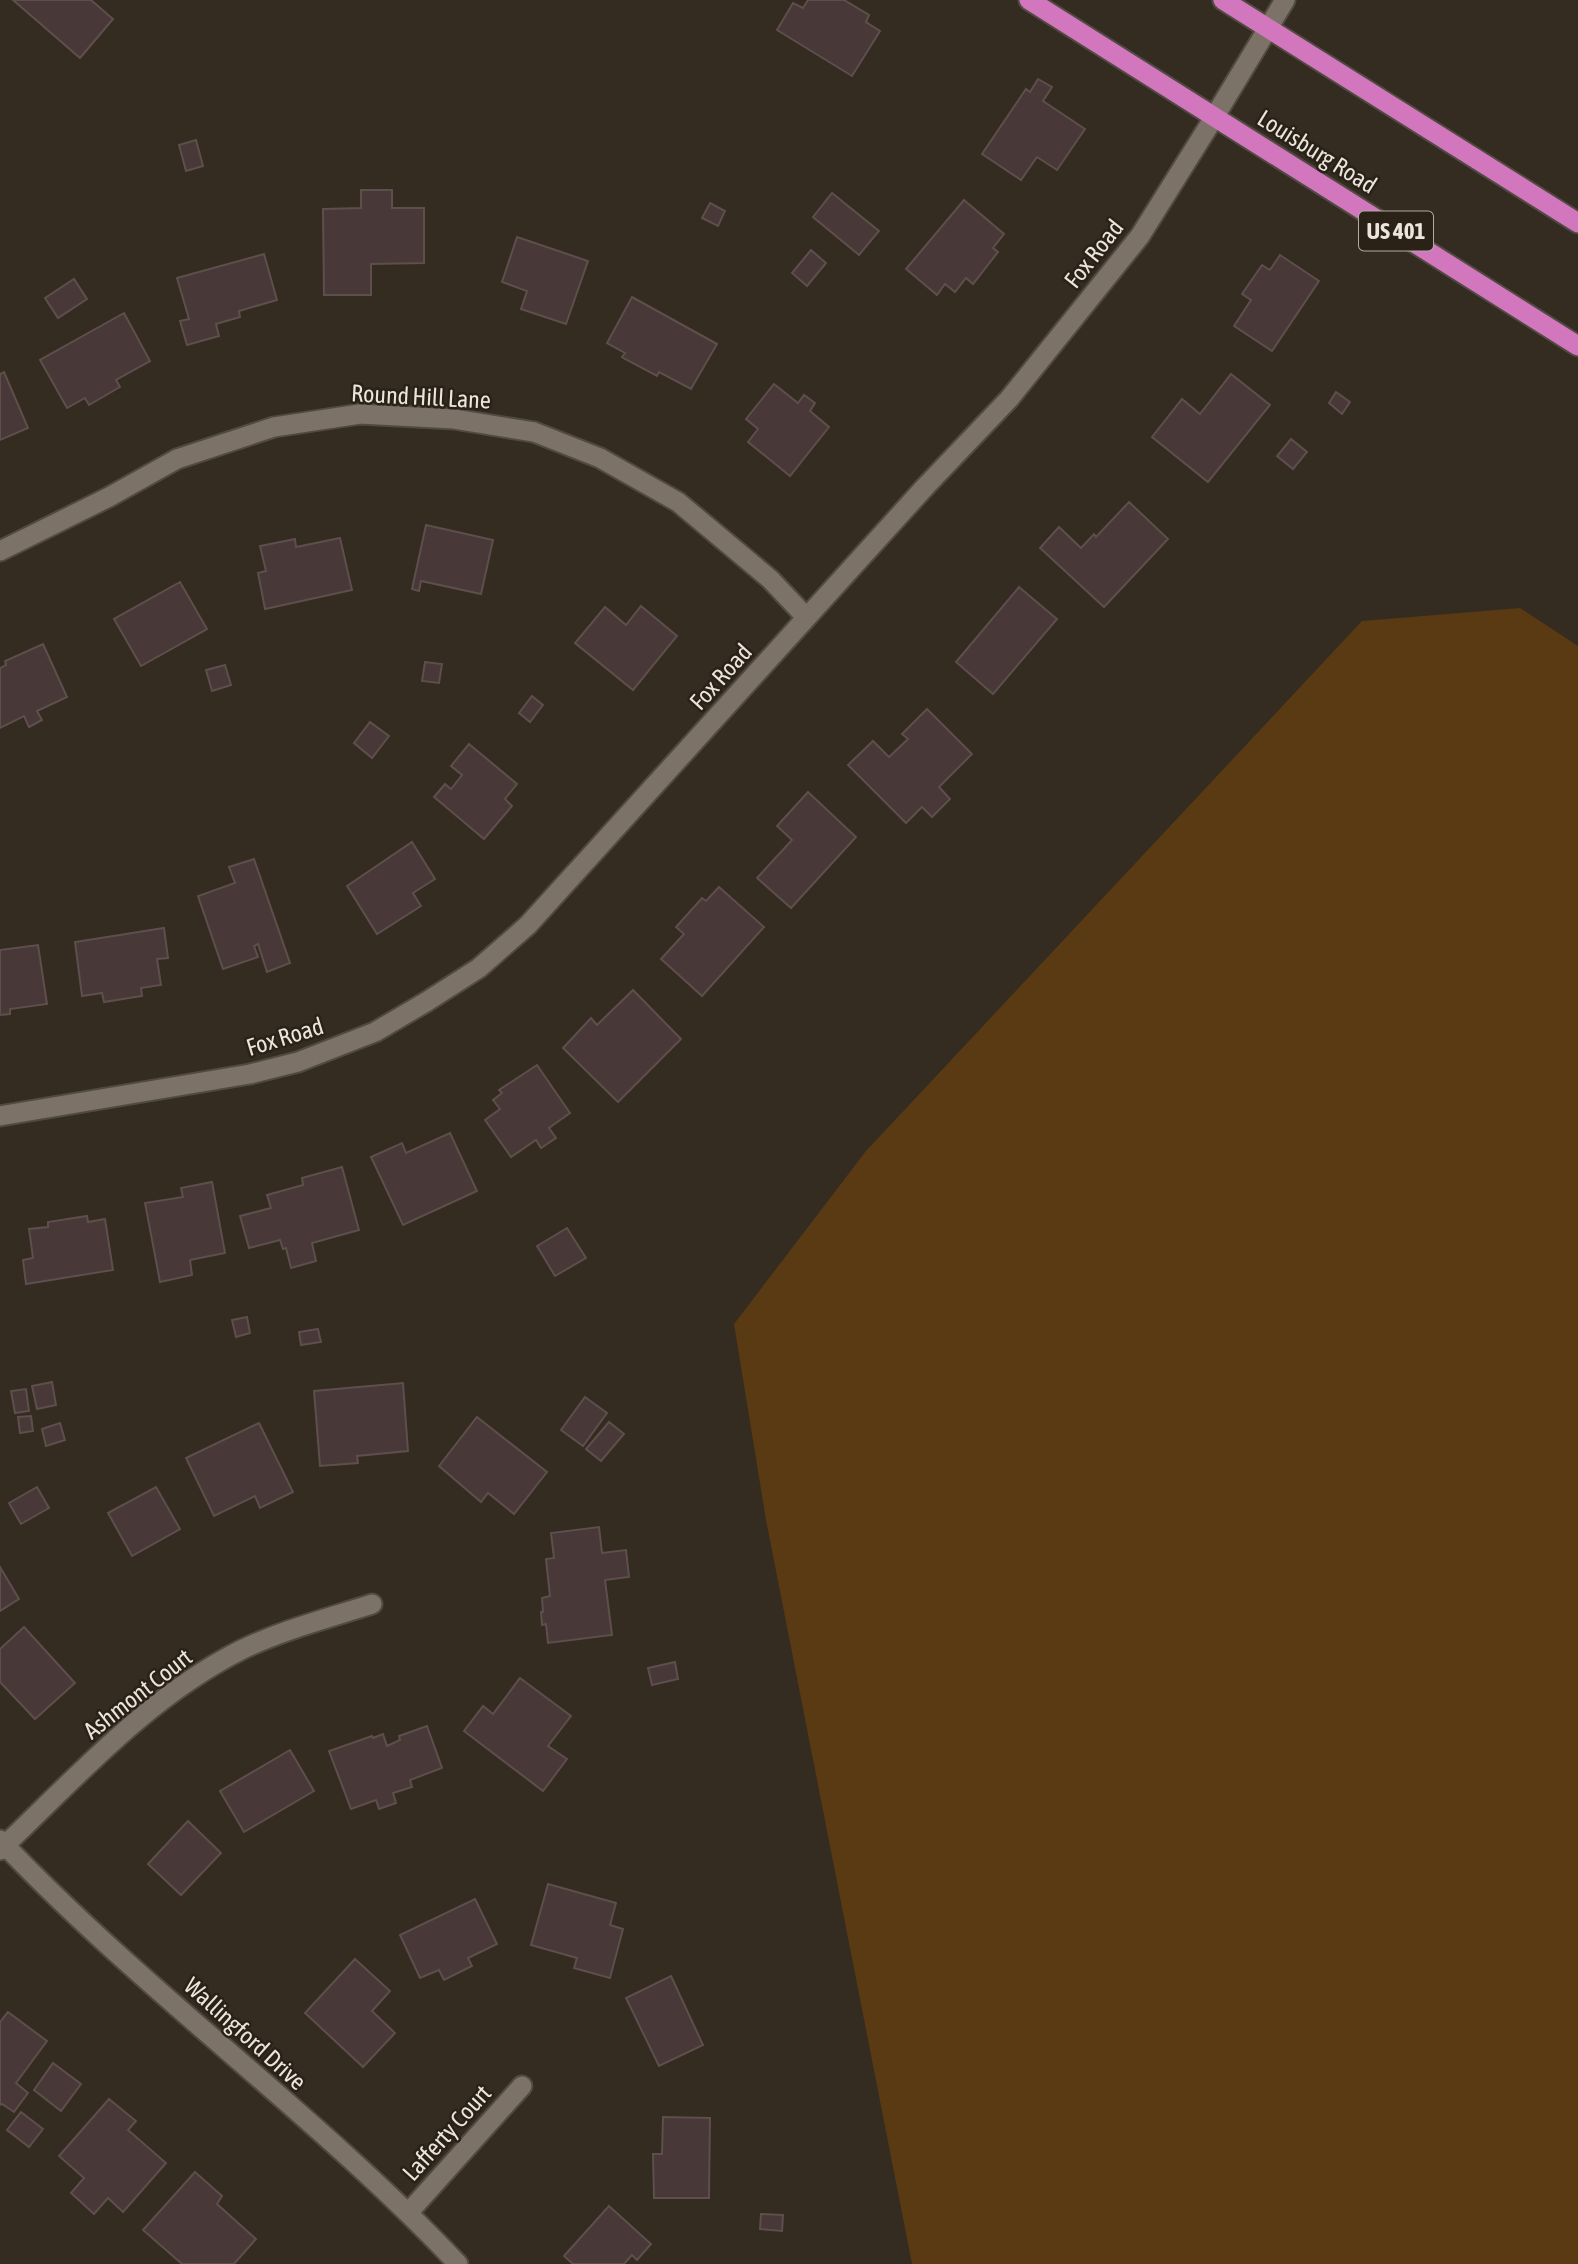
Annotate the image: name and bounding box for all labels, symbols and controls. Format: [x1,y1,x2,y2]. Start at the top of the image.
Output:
street label: Louisburg Road [1253,104,1382,199]
road number: US 401 [1359,212,1433,250]
street label: Fox Road [1059,214,1129,293]
street label: Round Hill Lane [351,379,491,414]
street label: Fox Road [684,638,757,715]
street label: Fox Road [243,1012,327,1061]
street label: Ashmont Court [78,1643,197,1744]
street label: Wallingford Drive [179,1972,312,2095]
street label: Lafferty Court [397,2079,496,2186]

